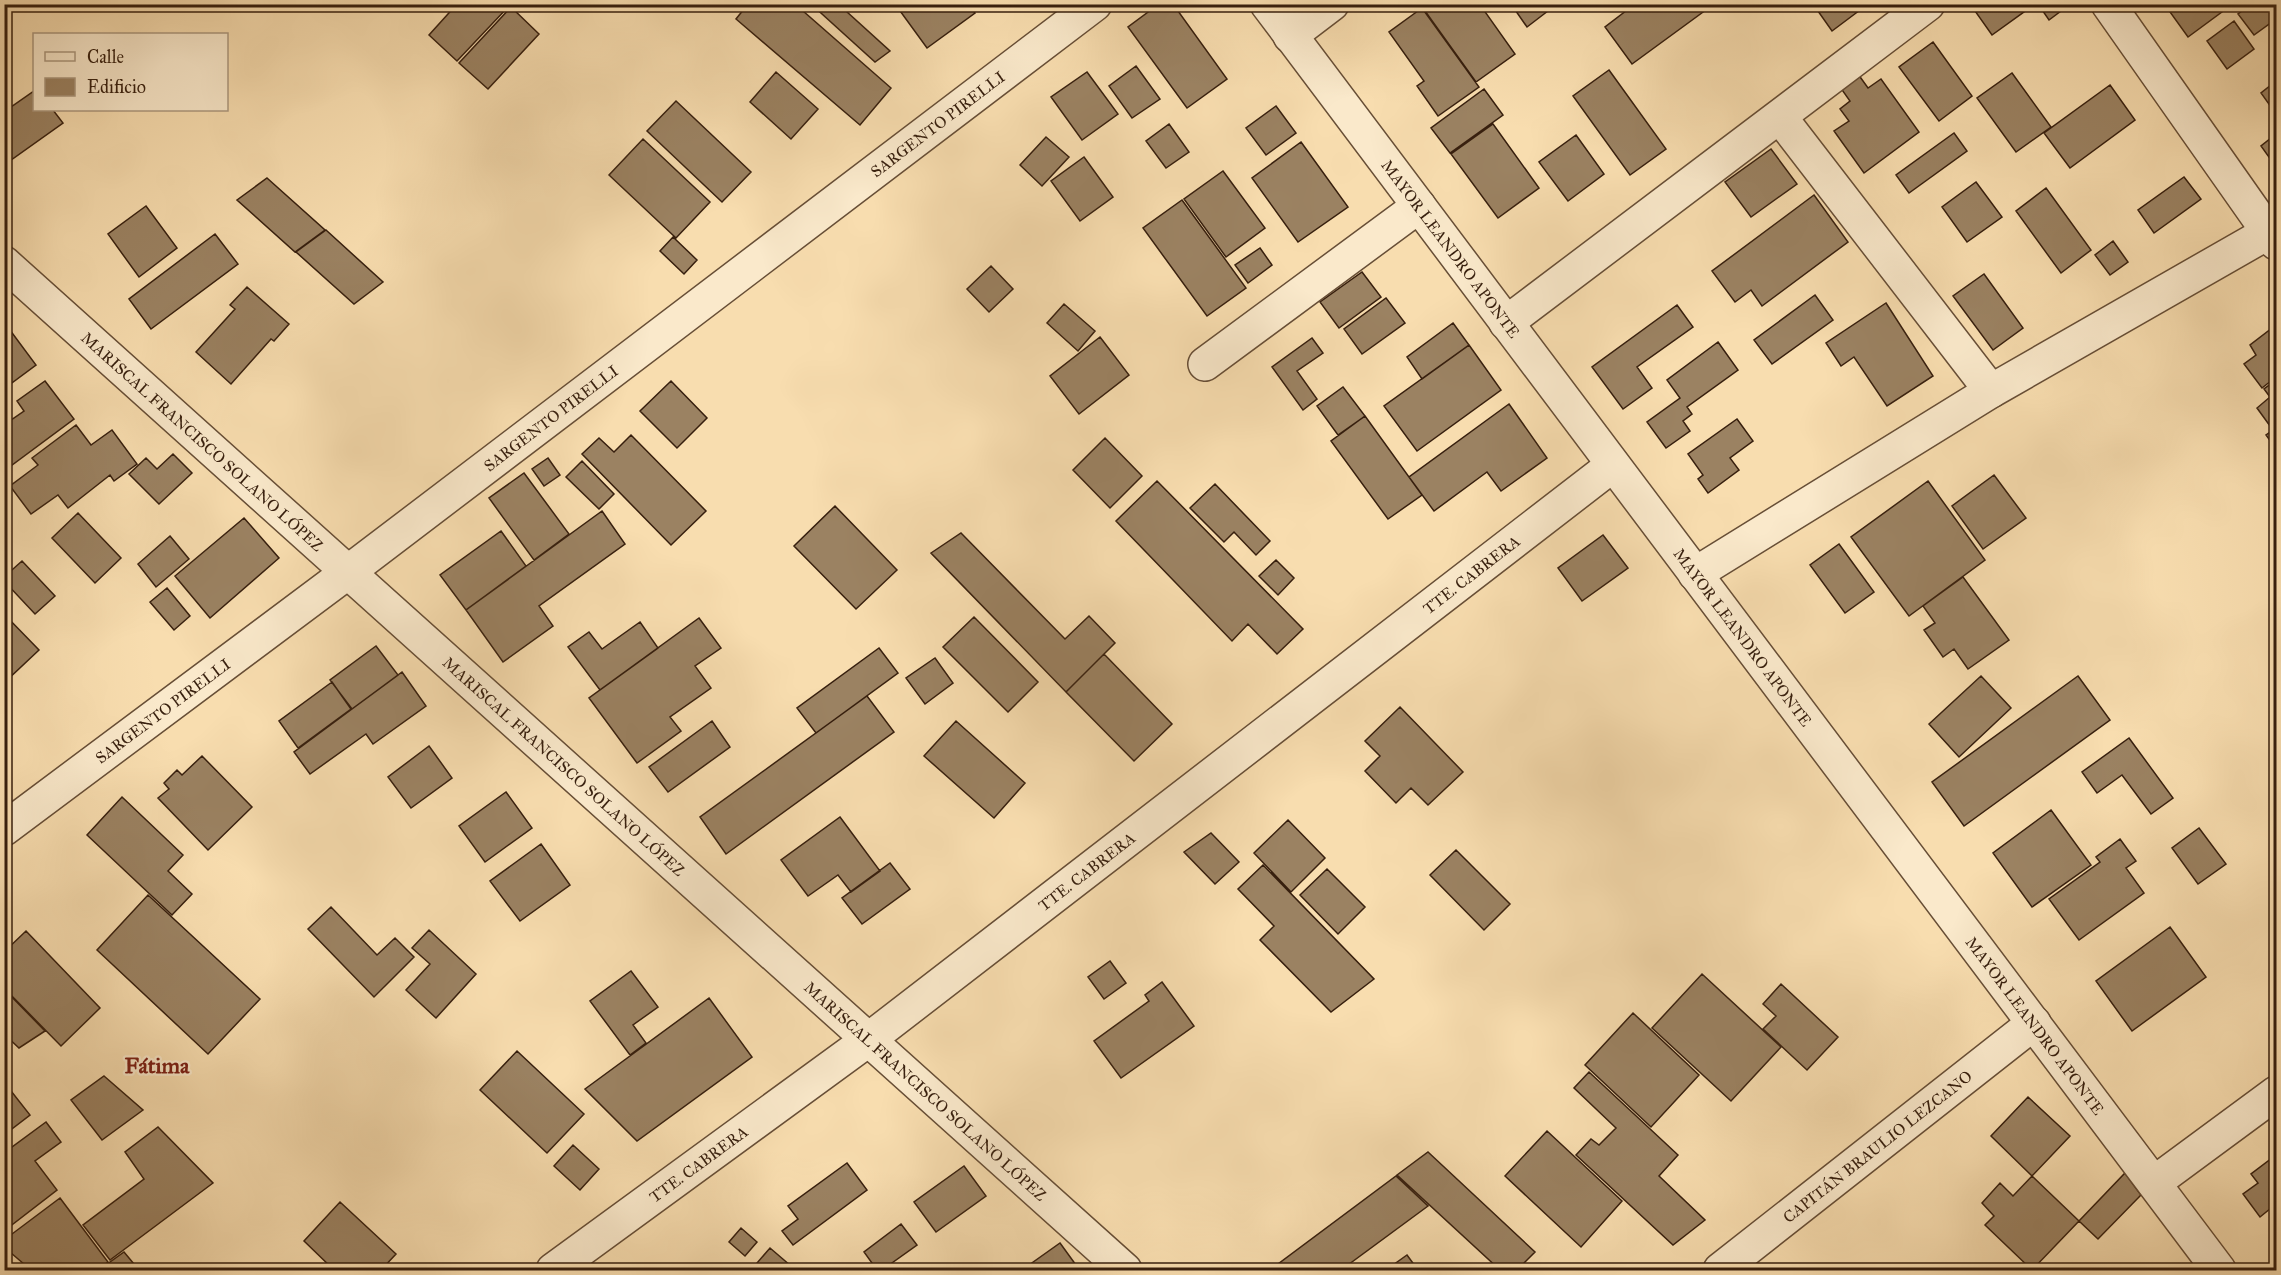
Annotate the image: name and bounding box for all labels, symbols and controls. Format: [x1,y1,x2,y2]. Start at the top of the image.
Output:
legend [33,33,228,111]
text: Calle [87,46,124,68]
street label: SARGENTO PIRELLI [867,67,1008,181]
text: Edificio [87,76,146,98]
street label: MAYOR LEANDRO APONTE [1378,156,1524,341]
street label: MARISCAL FRANCISCO SOLANO LÓPEZ [78,328,328,555]
street label: SARGENTO PIRELLI [480,361,622,475]
street label: TTE. CABRERA [1419,531,1524,618]
street label: MAYOR LEANDRO APONTE [1670,544,1816,730]
street label: MARISCAL FRANCISCO SOLANO LÓPEZ [439,653,689,880]
street label: SARGENTO PIRELLI [91,654,234,767]
street label: TTE. CABRERA [1034,828,1139,915]
street label: MAYOR LEANDRO APONTE [1962,933,2108,1118]
street label: MARISCAL FRANCISCO SOLANO LÓPEZ [801,977,1051,1205]
district label: Fátima [125,1052,190,1079]
street label: CAPITÁN BRAULIO LEZCANO [1779,1066,1976,1227]
street label: TTE. CABRERA [645,1121,752,1206]

